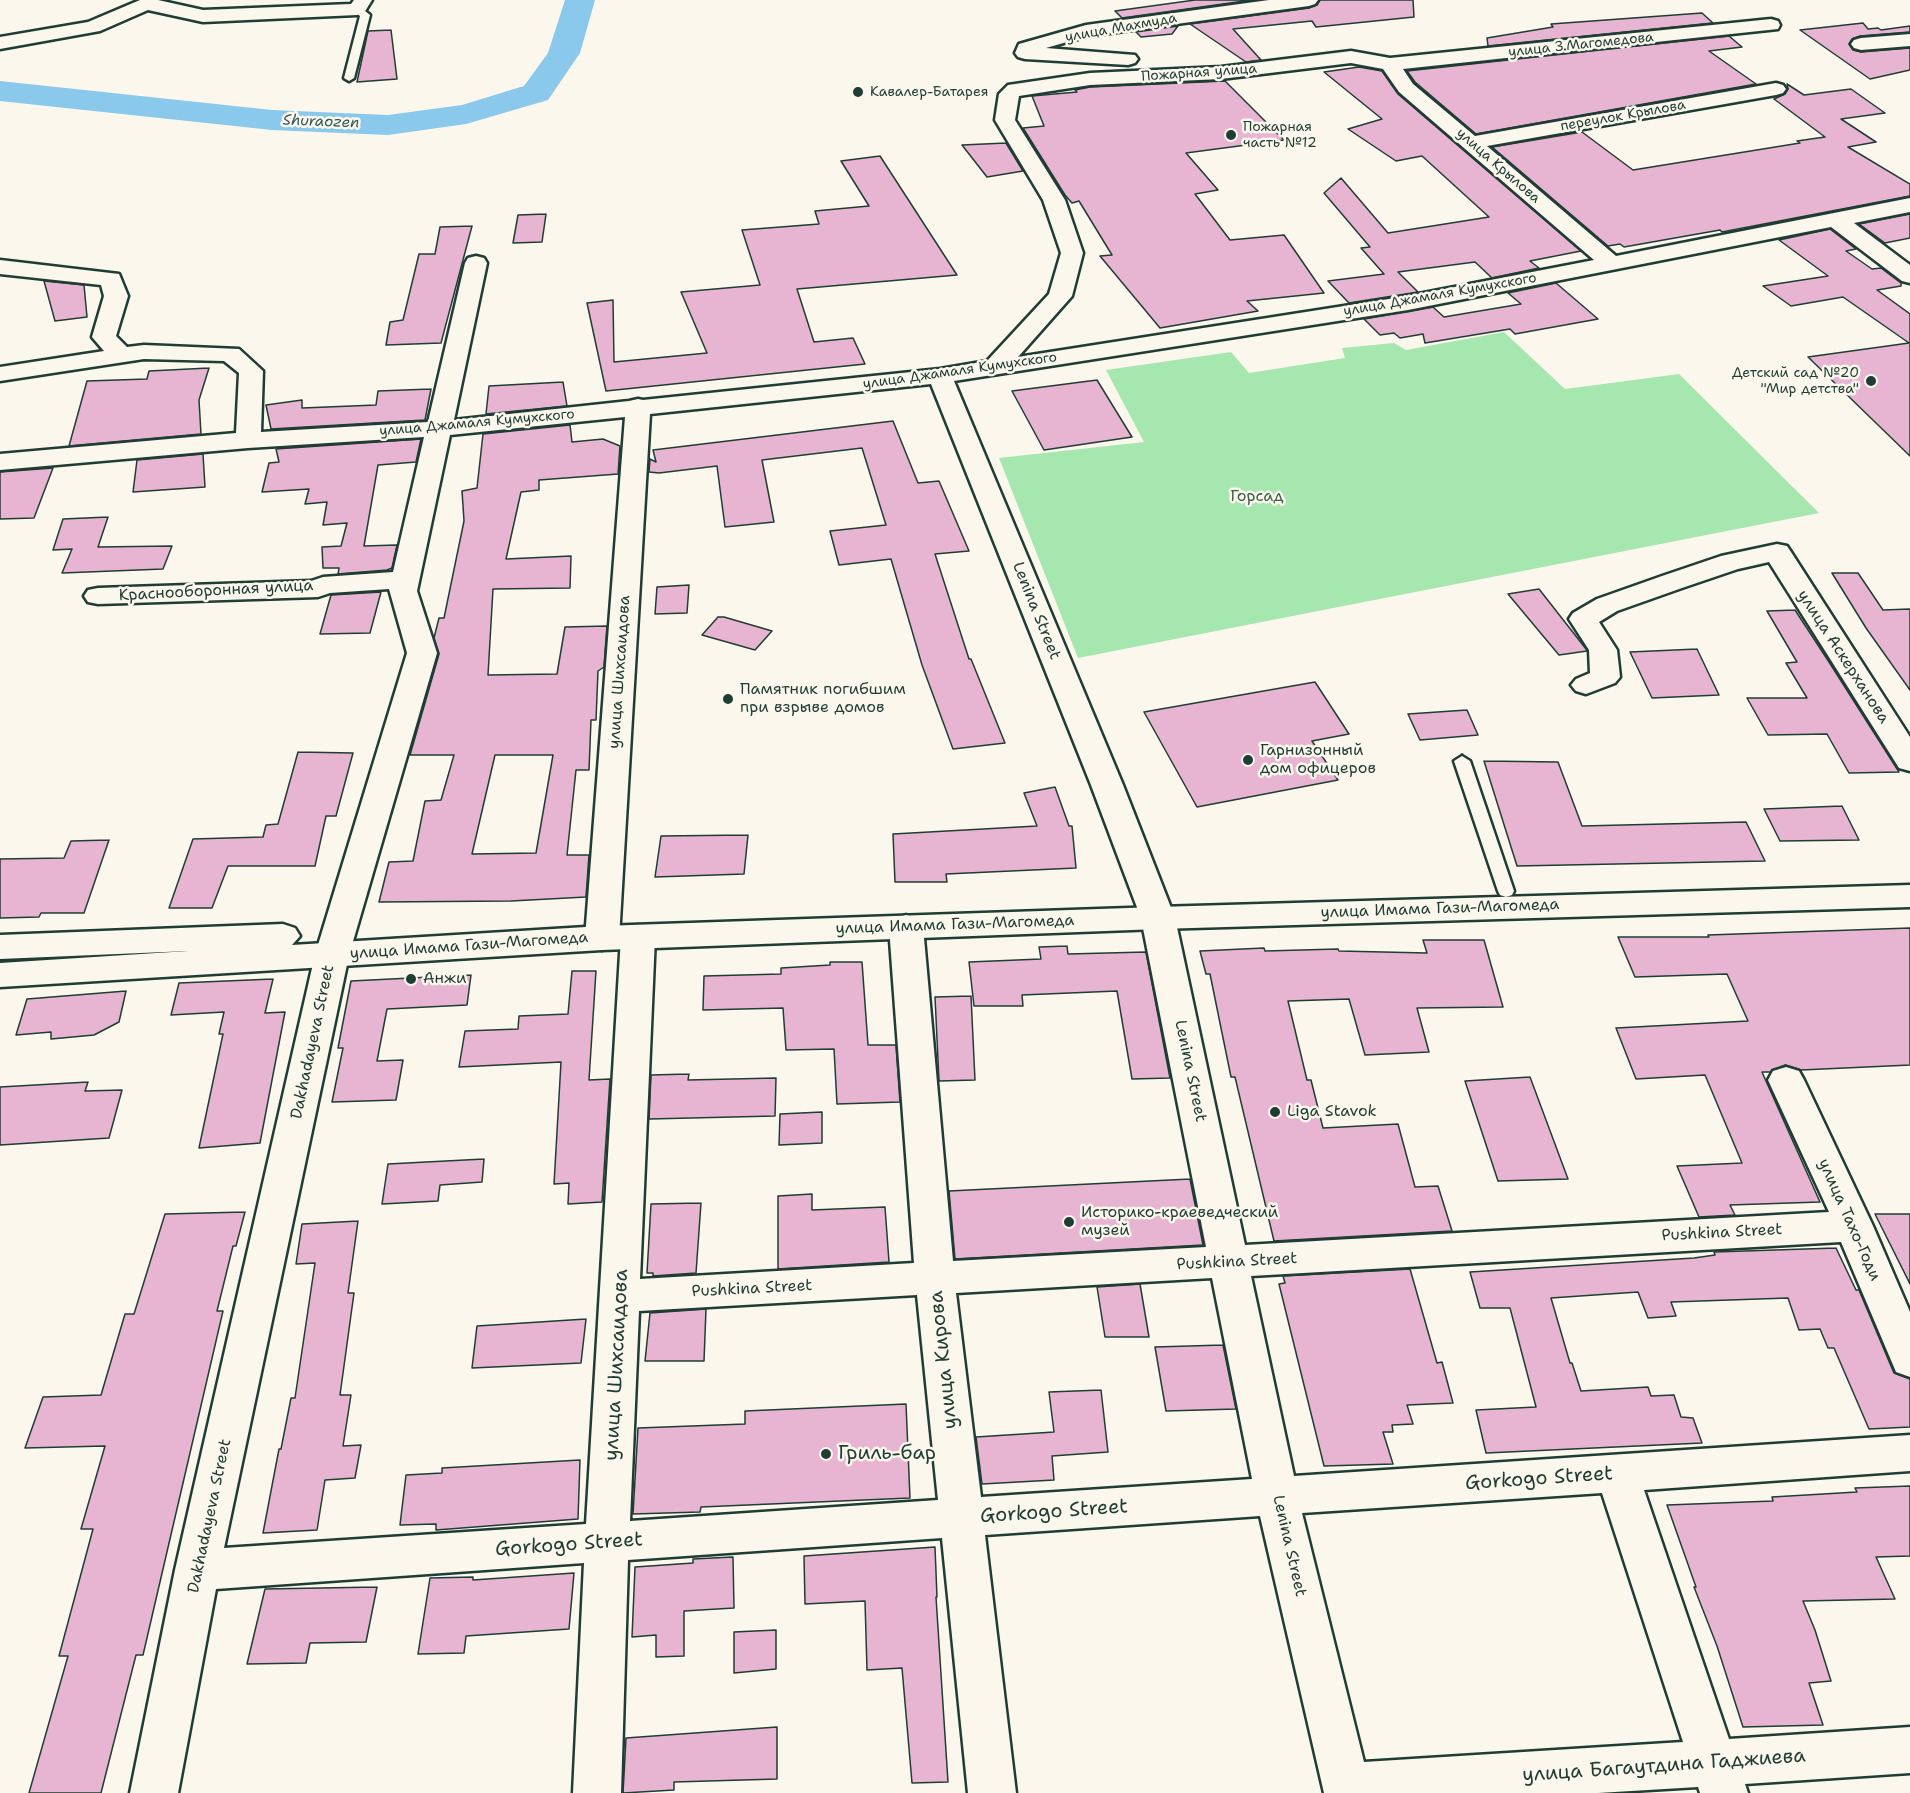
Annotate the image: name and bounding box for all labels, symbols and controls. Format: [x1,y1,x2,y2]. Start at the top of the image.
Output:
street label: улица Махмуда [1064,10,1178,46]
street label: улица З.Магомедова [1507,29,1655,61]
street label: Пожарная улица [1141,61,1257,85]
place label: Кавалер-Батарея [870,84,988,100]
marker: Кавалер-Батарея [851,85,865,99]
street label: переулок Крылова [1559,97,1687,135]
water label: Shuraozen [282,112,360,132]
place label: Пожарная часть №12 [1243,119,1317,152]
street label: улица Крылова [1453,125,1543,207]
marker: Пожарная часть №12 [1224,128,1238,142]
street label: улица Джамаля Кумухского [1342,270,1538,320]
street label: улица Джамаля Кумухского [862,349,1058,393]
place label: Детский сад №20 "Мир детства" [1732,365,1859,398]
marker: Детский сад №20 "Мир детства" [1864,374,1878,388]
street label: улица Джамаля Кумухского [379,406,575,440]
park label: Горсад [1230,487,1284,507]
street label: Lenina Street [1008,559,1064,663]
street label: Краснооборонная улица [118,576,314,606]
street label: улица Аскерханова [1793,587,1893,727]
street label: улица Шихсаидова [605,595,635,749]
place label: Памятник погибшим при взрыве домов [740,680,906,718]
marker: Памятник погибшим при взрыве домов [721,692,735,706]
place label: Гарнизонный дом офицеров [1260,741,1376,779]
marker: Гарнизонный дом офицеров [1241,753,1255,767]
street label: улица Имама Гази-Магомеда [1320,895,1560,923]
street label: улица Имама Гази-Магомеда [835,911,1075,939]
street label: улица Имама Гази-Магомеда [349,928,589,964]
street label: Dakhadayeva Street [287,963,339,1121]
place label: Анжи [423,969,466,989]
marker: Анжи [404,972,418,986]
street label: Lenina Street [1170,1018,1210,1124]
place label: Liga Stavok [1287,1102,1377,1122]
marker: Liga Stavok [1268,1105,1282,1119]
street label: улица Тахо-Годи [1813,1156,1885,1284]
place label: Историко-краеведческий музей [1081,1203,1278,1241]
marker: Историко-краеведческий музей [1062,1215,1076,1229]
street label: Pushkina Street [1661,1220,1783,1246]
street label: Pushkina Street [1176,1249,1298,1275]
street label: улица Шихсаидова [600,1269,634,1461]
street label: Pushkina Street [691,1276,813,1302]
street label: улица Кирова [925,1290,963,1430]
street label: Dakhadayeva Street [184,1437,236,1595]
place label: Гриль-бар [838,1442,936,1466]
marker: Гриль-бар [819,1447,833,1461]
street label: Gorkogo Street [1464,1462,1614,1496]
street label: Lenina Street [1268,1493,1310,1599]
street label: Gorkogo Street [979,1495,1129,1529]
street label: Gorkogo Street [494,1528,644,1562]
street label: улица Багаутдина Гаджиева [1522,1744,1806,1788]

